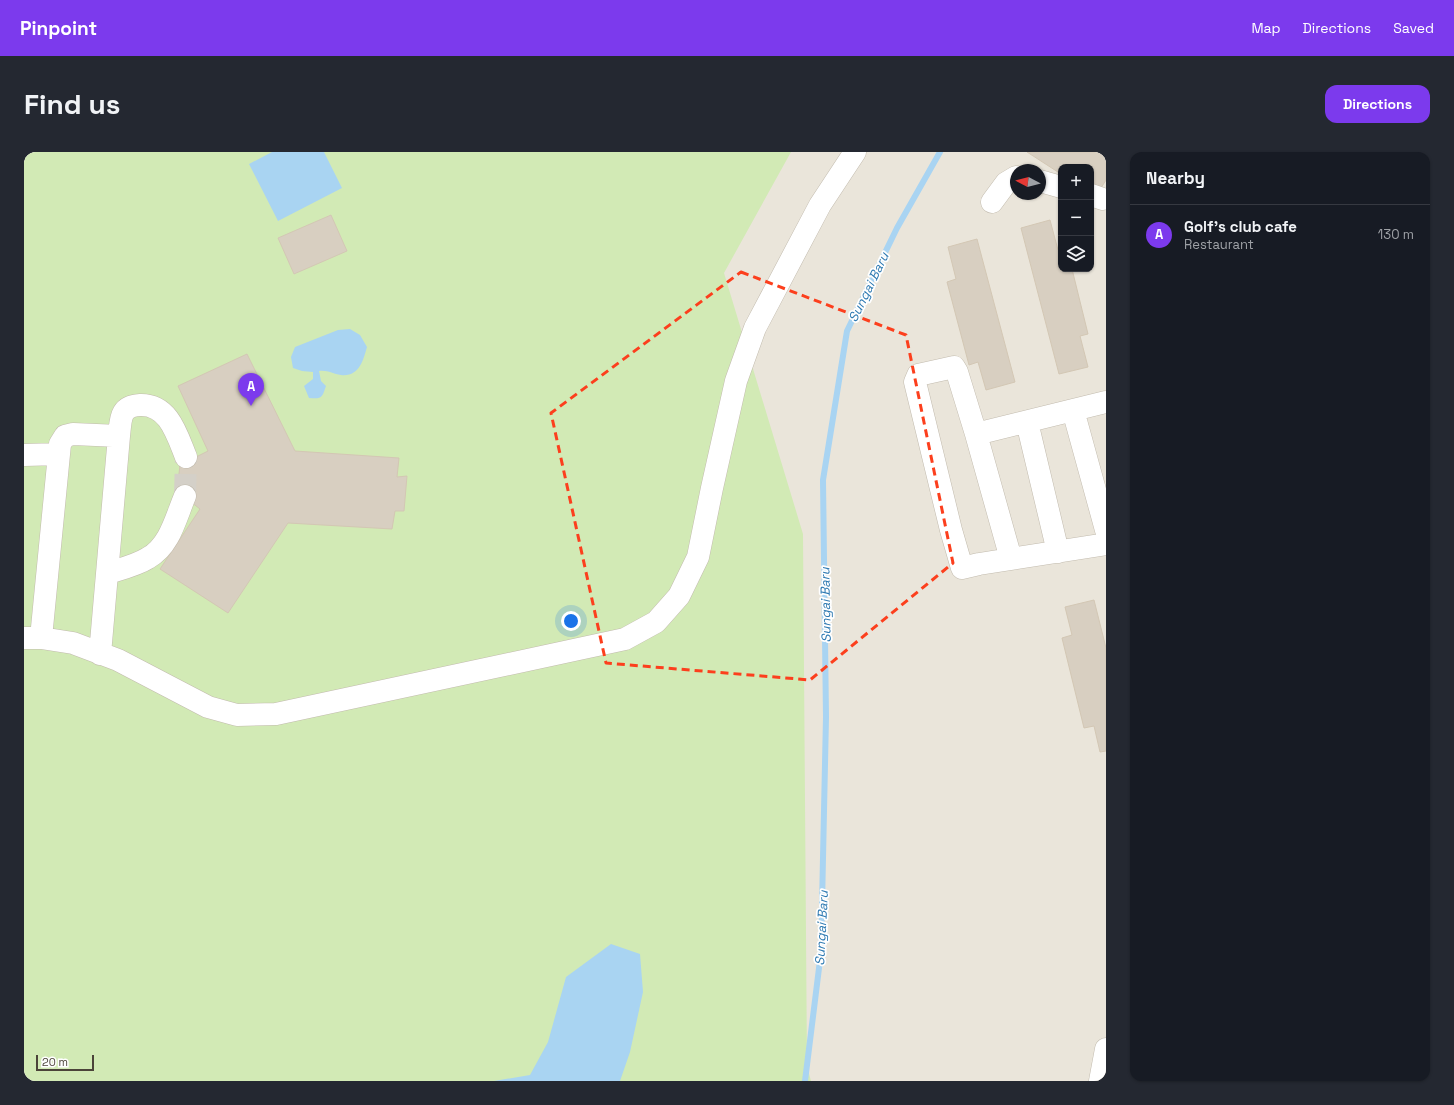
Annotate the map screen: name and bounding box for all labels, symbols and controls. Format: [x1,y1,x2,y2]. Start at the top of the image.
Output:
text: Pinpoint [20,16,97,41]
text: Map [1251,19,1281,37]
text: Directions [1303,19,1371,37]
text: Saved [1393,19,1434,37]
button: Directions [1325,85,1430,123]
text: Find us [24,86,121,122]
north arrow [1010,164,1046,200]
map controls [1058,164,1094,272]
button: + [1058,164,1094,200]
text: Nearby [1146,167,1205,189]
button: − [1058,200,1094,236]
text: Golf's club cafe [1184,217,1297,236]
text: A [1155,226,1163,243]
text: 130 m [1378,226,1414,243]
button: layers [1058,236,1094,272]
text: Restaurant [1184,236,1254,253]
water label: Sungai Baru [844,249,893,325]
pin: A [238,373,264,406]
water label: Sungai Baru [816,566,835,643]
your location [561,611,581,631]
water label: Sungai Baru [811,889,832,966]
scale bar [36,1053,94,1072]
text: 20 m [42,1055,68,1069]

